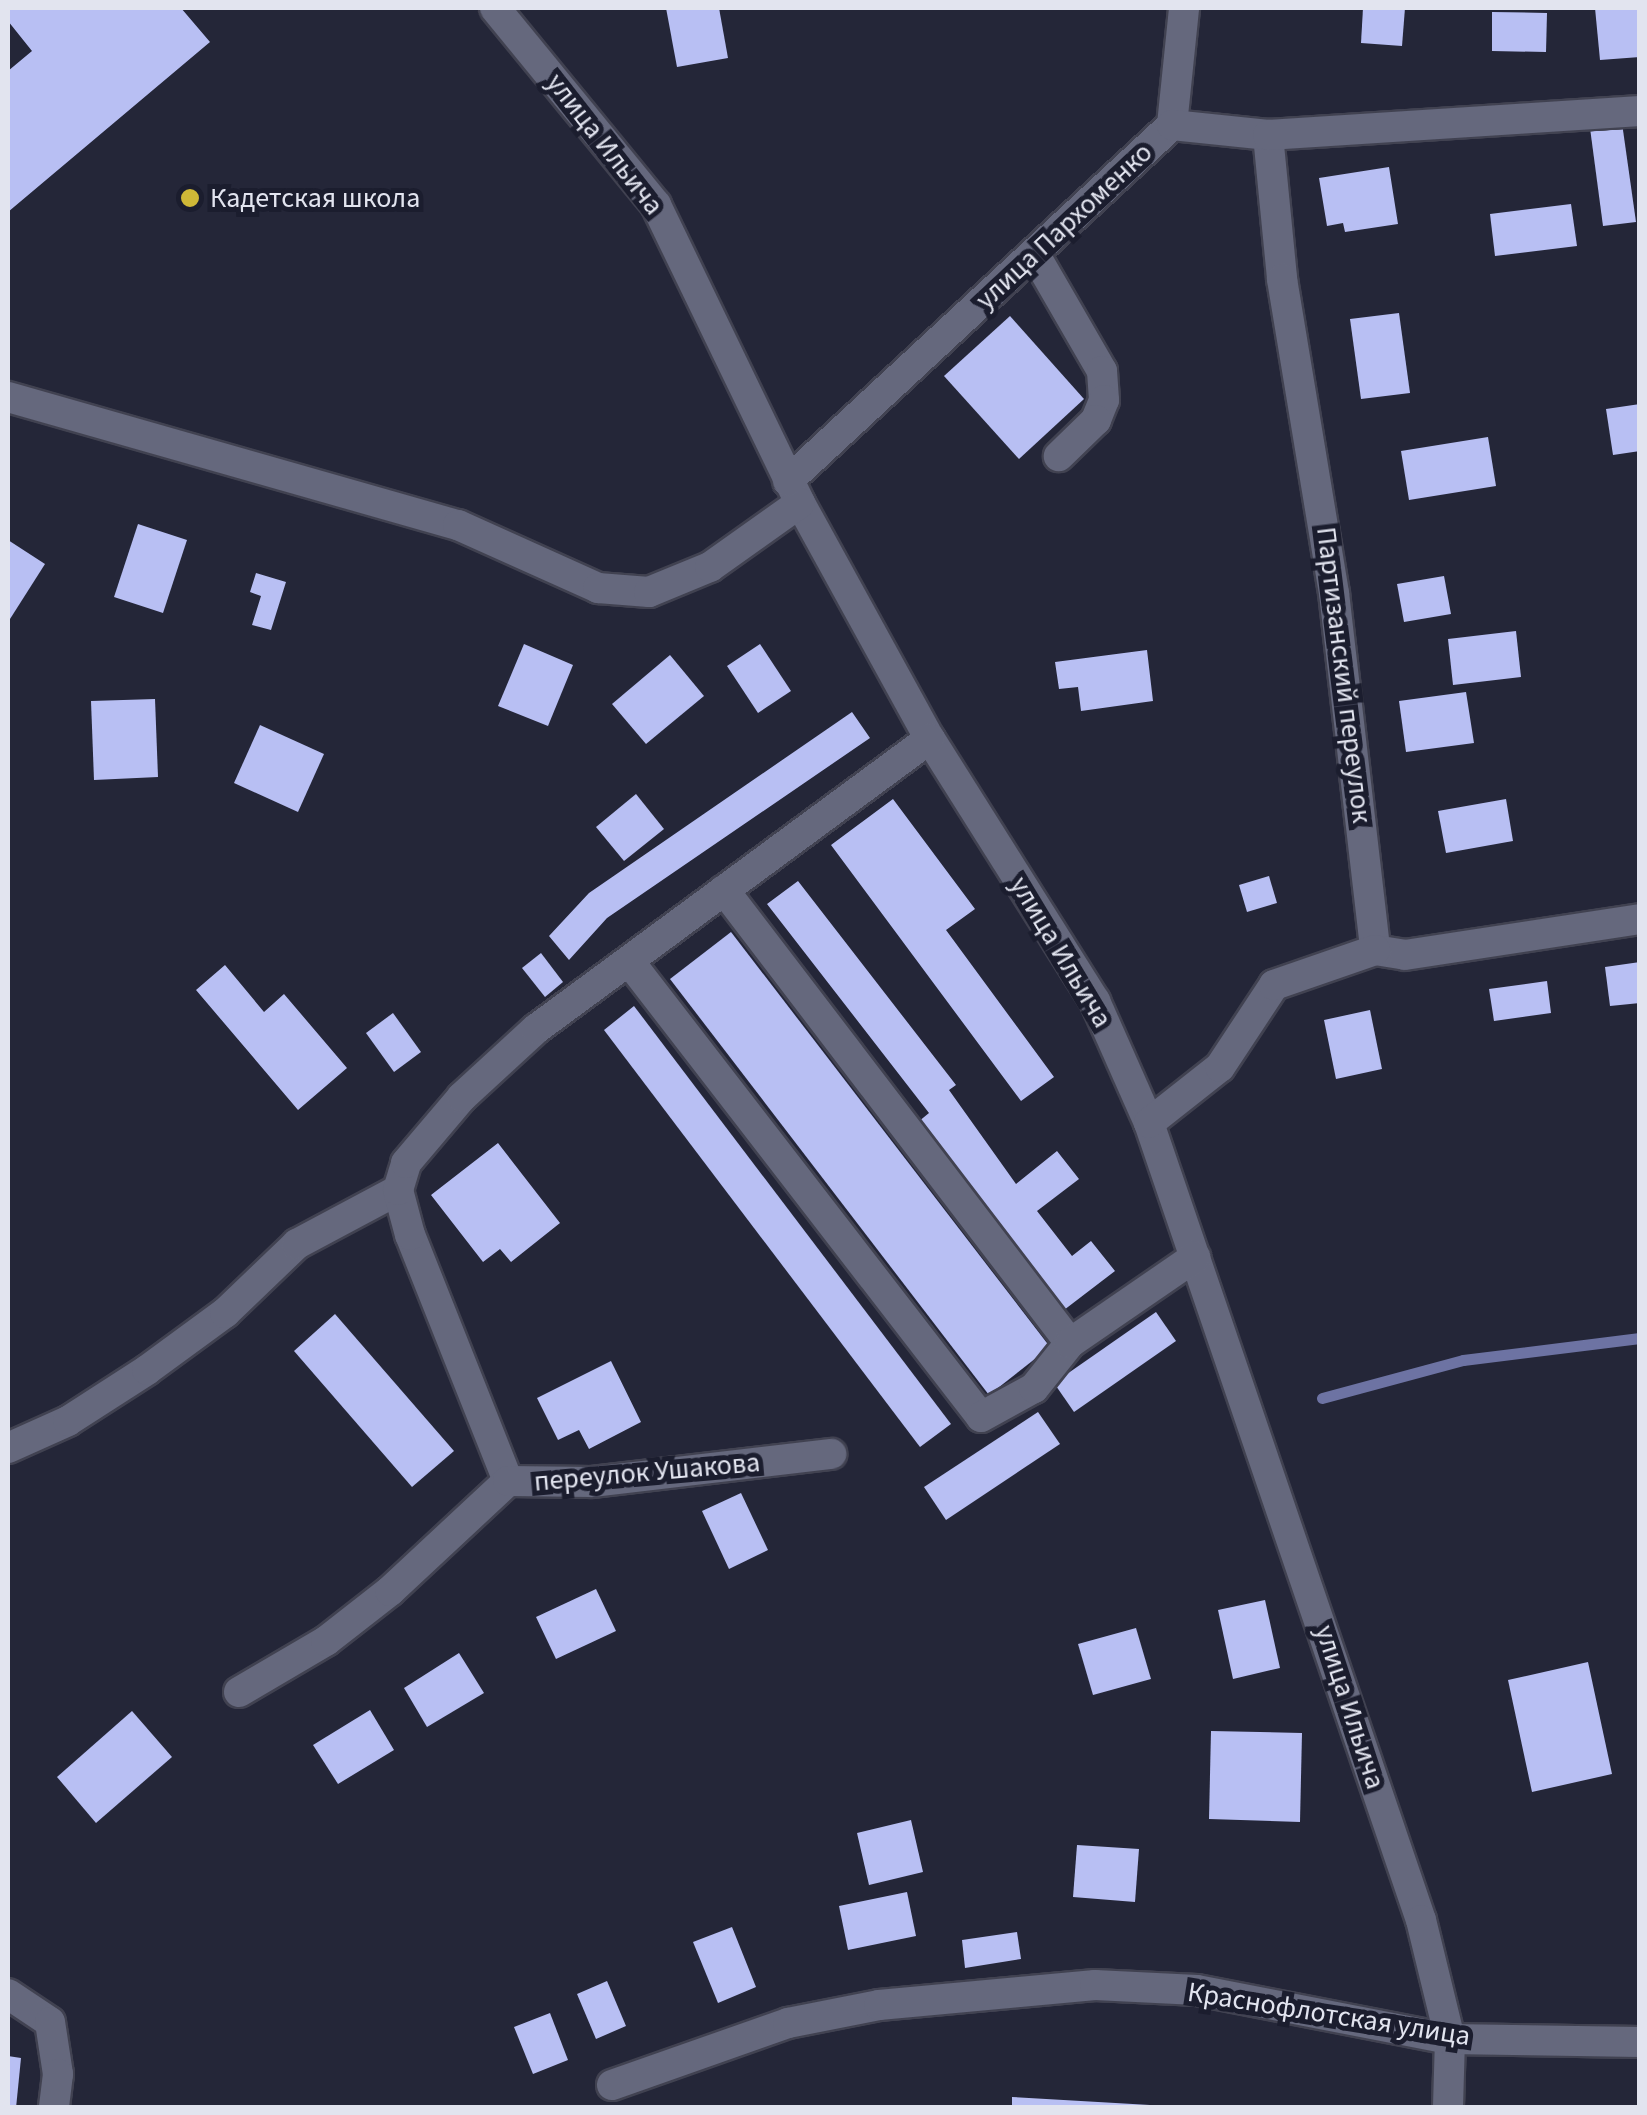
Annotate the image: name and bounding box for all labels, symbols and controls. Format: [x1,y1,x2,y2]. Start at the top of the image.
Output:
street label: улица Ильича [539,67,671,221]
street label: улица Пархоменко [969,136,1159,316]
place label: Кадетская школа [210,181,420,215]
marker: Кадетская школа [179,187,201,209]
street label: Партизанский переулок [1309,525,1379,825]
street label: улица Ильича [1003,870,1119,1034]
street label: переулок Ушакова [533,1445,761,1499]
street label: улица Ильича [1308,1621,1392,1793]
street label: Краснофлотская улица [1185,1975,1473,2053]

